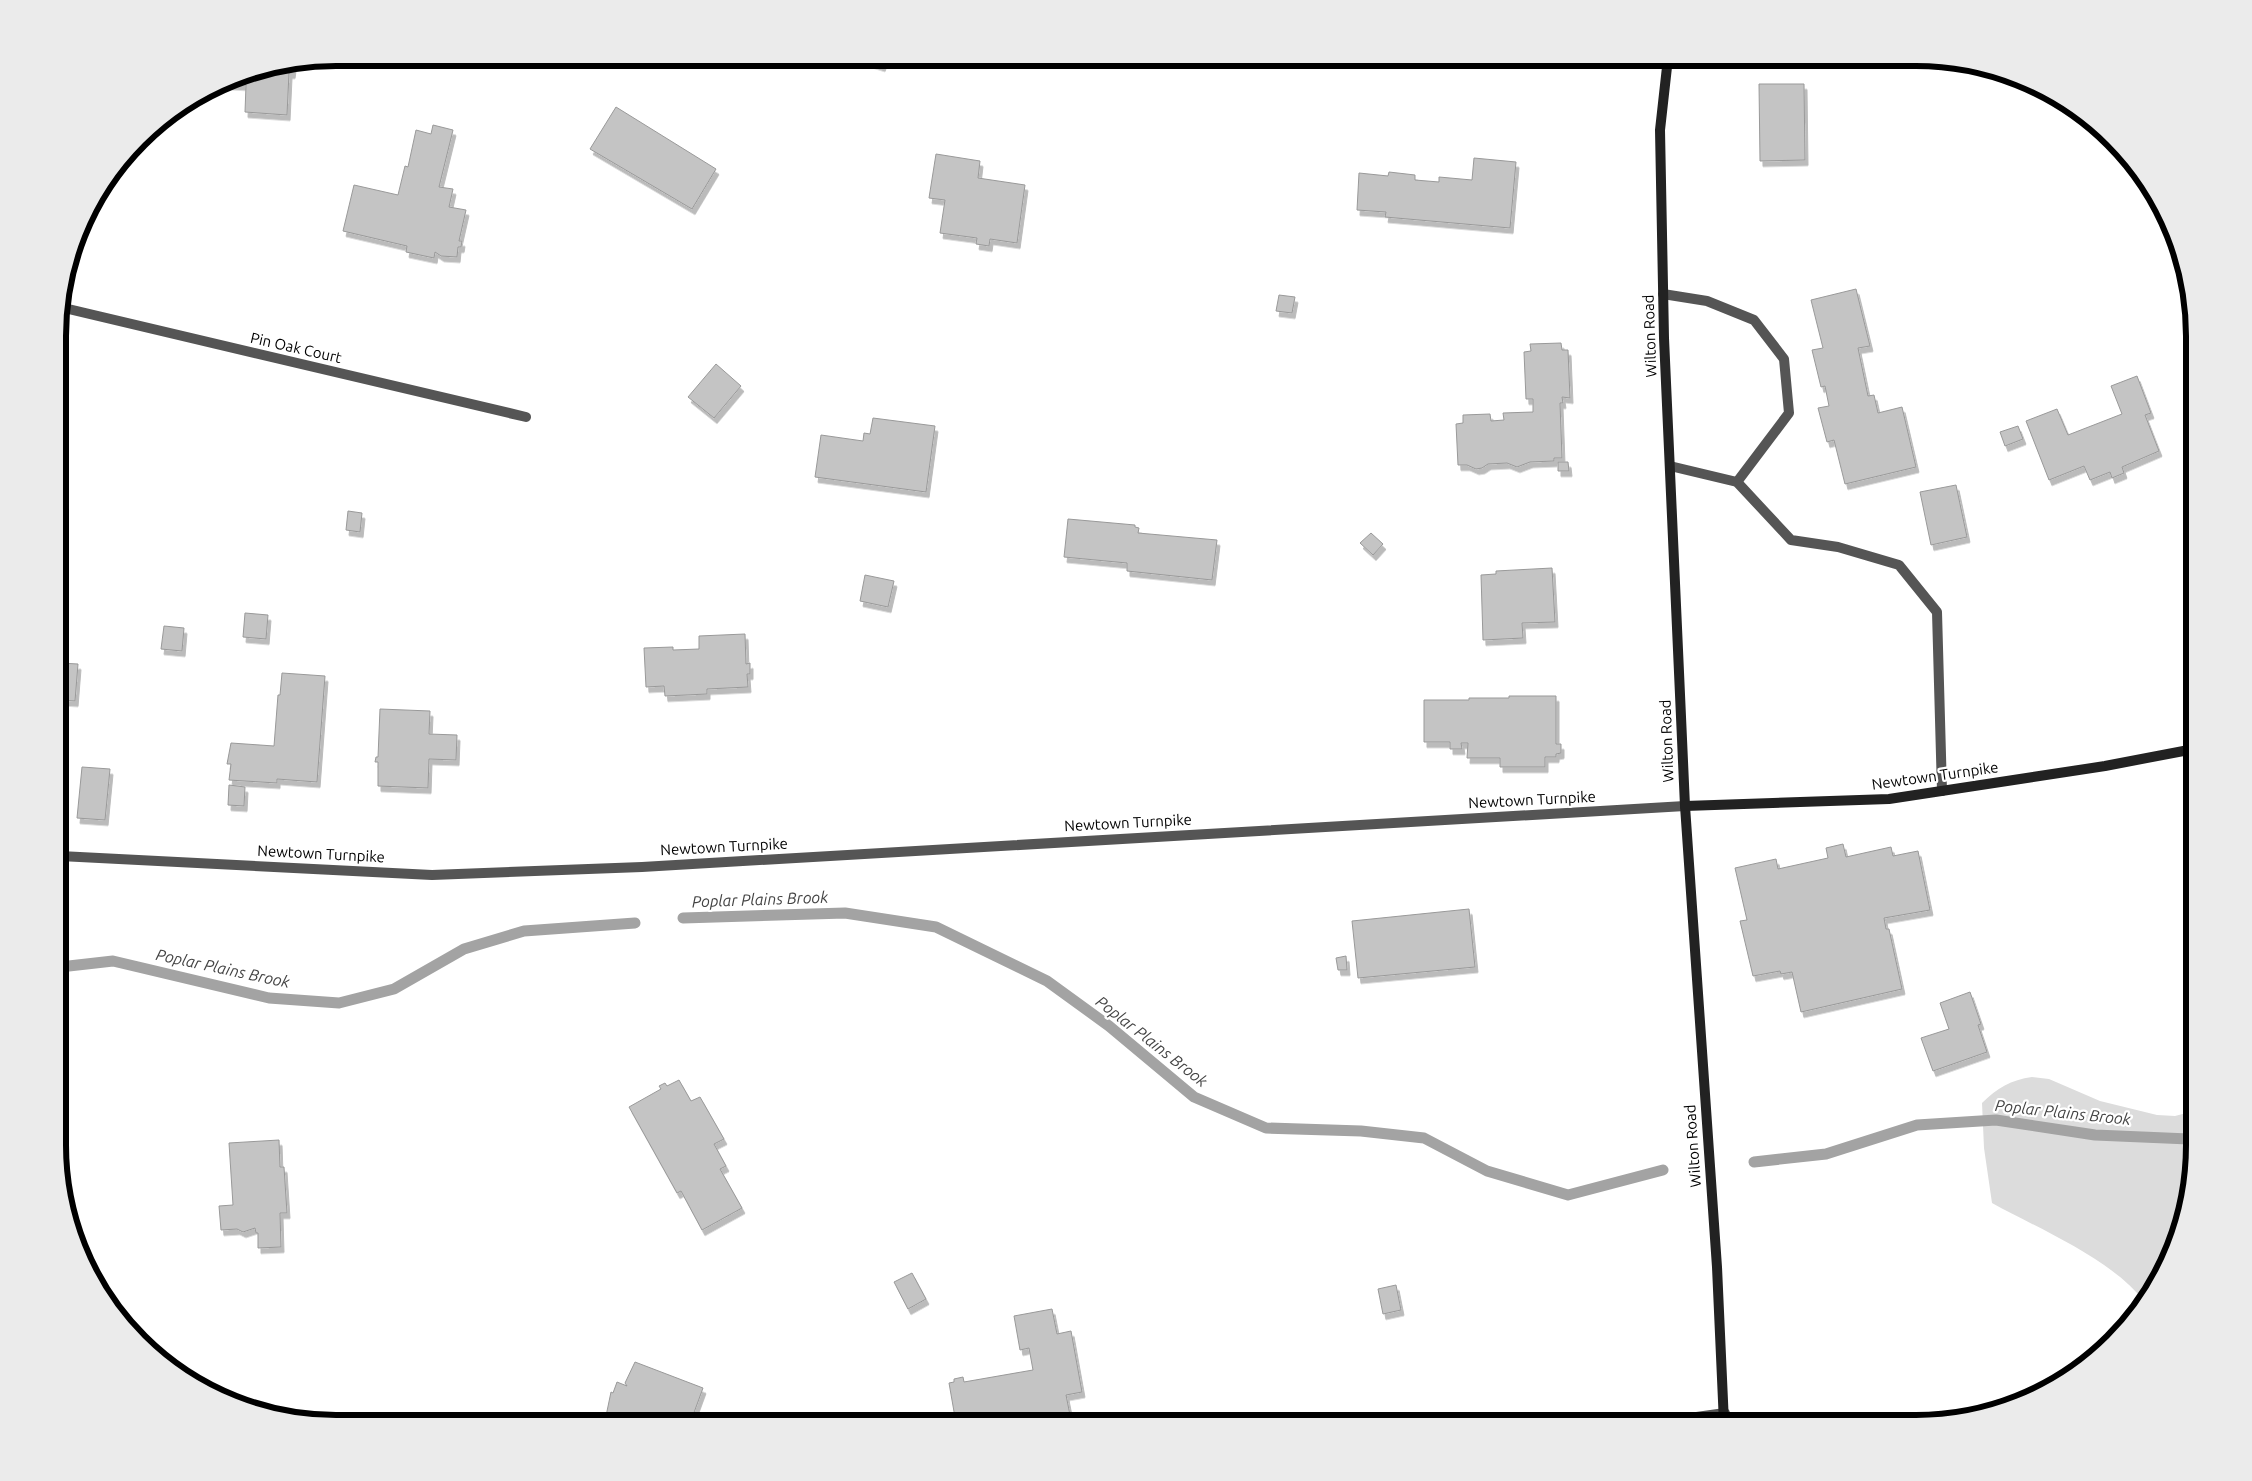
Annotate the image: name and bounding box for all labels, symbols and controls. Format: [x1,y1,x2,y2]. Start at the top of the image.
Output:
street label: Wilton Road [1640,294,1659,378]
street label: Pin Oak Court [249,329,343,366]
street label: Wilton Road [1657,699,1676,783]
street label: Newtown Turnpike [1871,758,1999,793]
street label: Newtown Turnpike [1468,788,1596,811]
street label: Newtown Turnpike [1064,811,1192,834]
street label: Newtown Turnpike [660,835,788,858]
street label: Newtown Turnpike [257,842,385,865]
water label: Poplar Plains Brook [692,888,829,910]
water label: Poplar Plains Brook [154,945,292,991]
water label: Poplar Plains Brook [1093,992,1212,1091]
water label: Poplar Plains Brook [1994,1096,2133,1128]
street label: Wilton Road [1681,1104,1704,1188]

